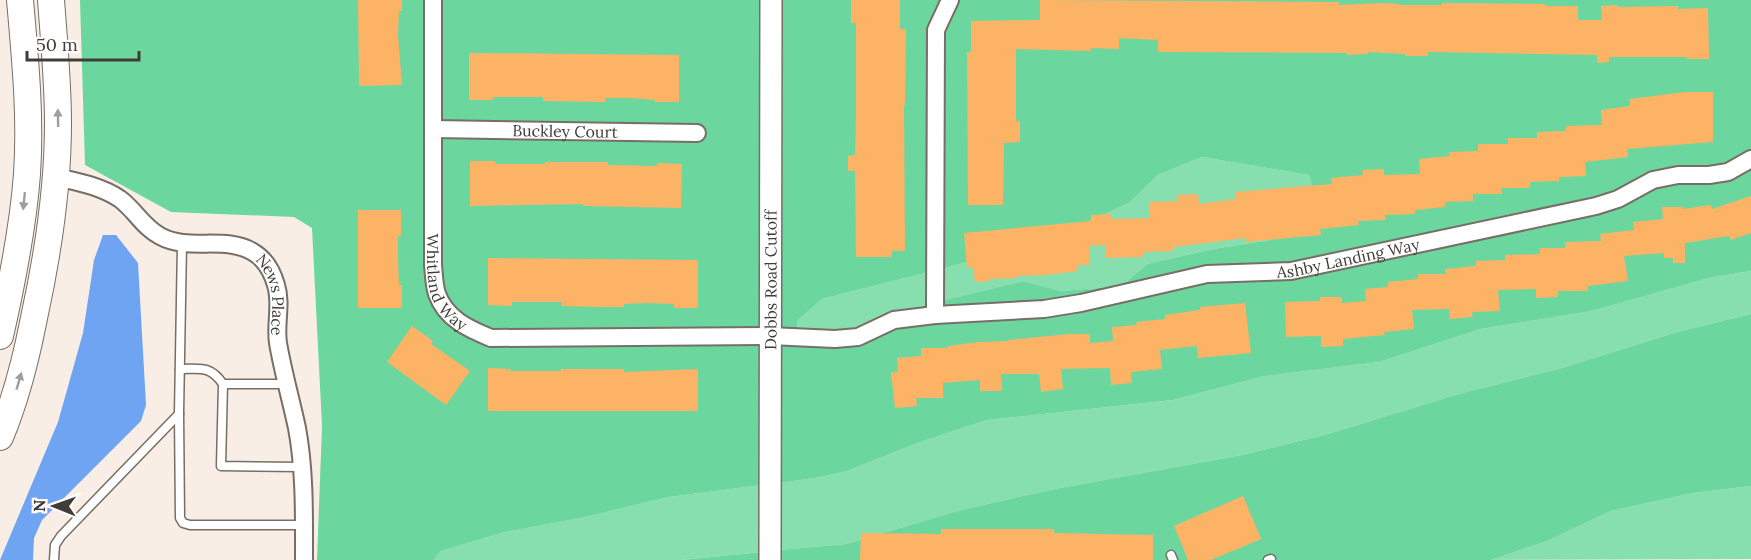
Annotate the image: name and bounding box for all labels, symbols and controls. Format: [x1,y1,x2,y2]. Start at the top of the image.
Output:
scale bar [27,24,140,62]
text: 50 m [36,33,78,56]
one-way arrow [53,109,63,128]
street label: Buckley Court [512,120,619,142]
one-way arrow [19,192,28,211]
street label: Dobbs Road Cutoff [760,208,781,350]
street label: Whitland Way [423,234,472,335]
street label: Ashby Landing Way [1275,234,1422,282]
street label: News Place [252,249,289,336]
one-way arrow [15,372,24,390]
north arrow [24,476,84,536]
text: N [29,499,49,512]

